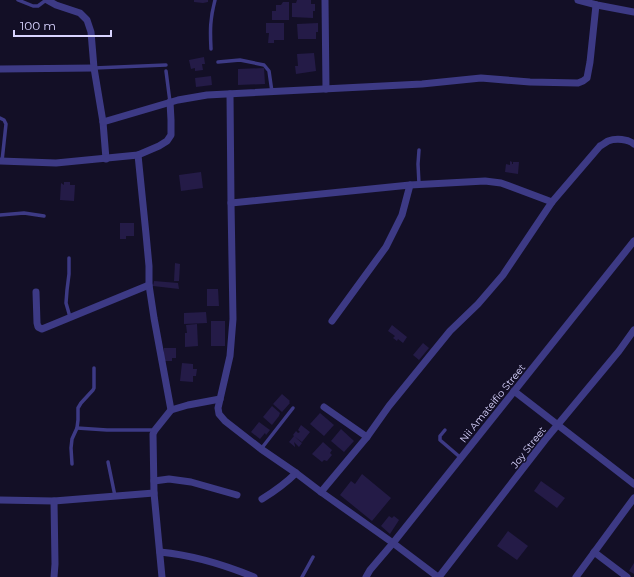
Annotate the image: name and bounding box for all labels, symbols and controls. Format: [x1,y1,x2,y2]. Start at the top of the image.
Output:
scale bar [14,12,111,38]
text: 100 m [20,18,56,33]
street label: Nii Amateifio Street [457,361,528,445]
street label: Joy Street [507,424,549,472]

